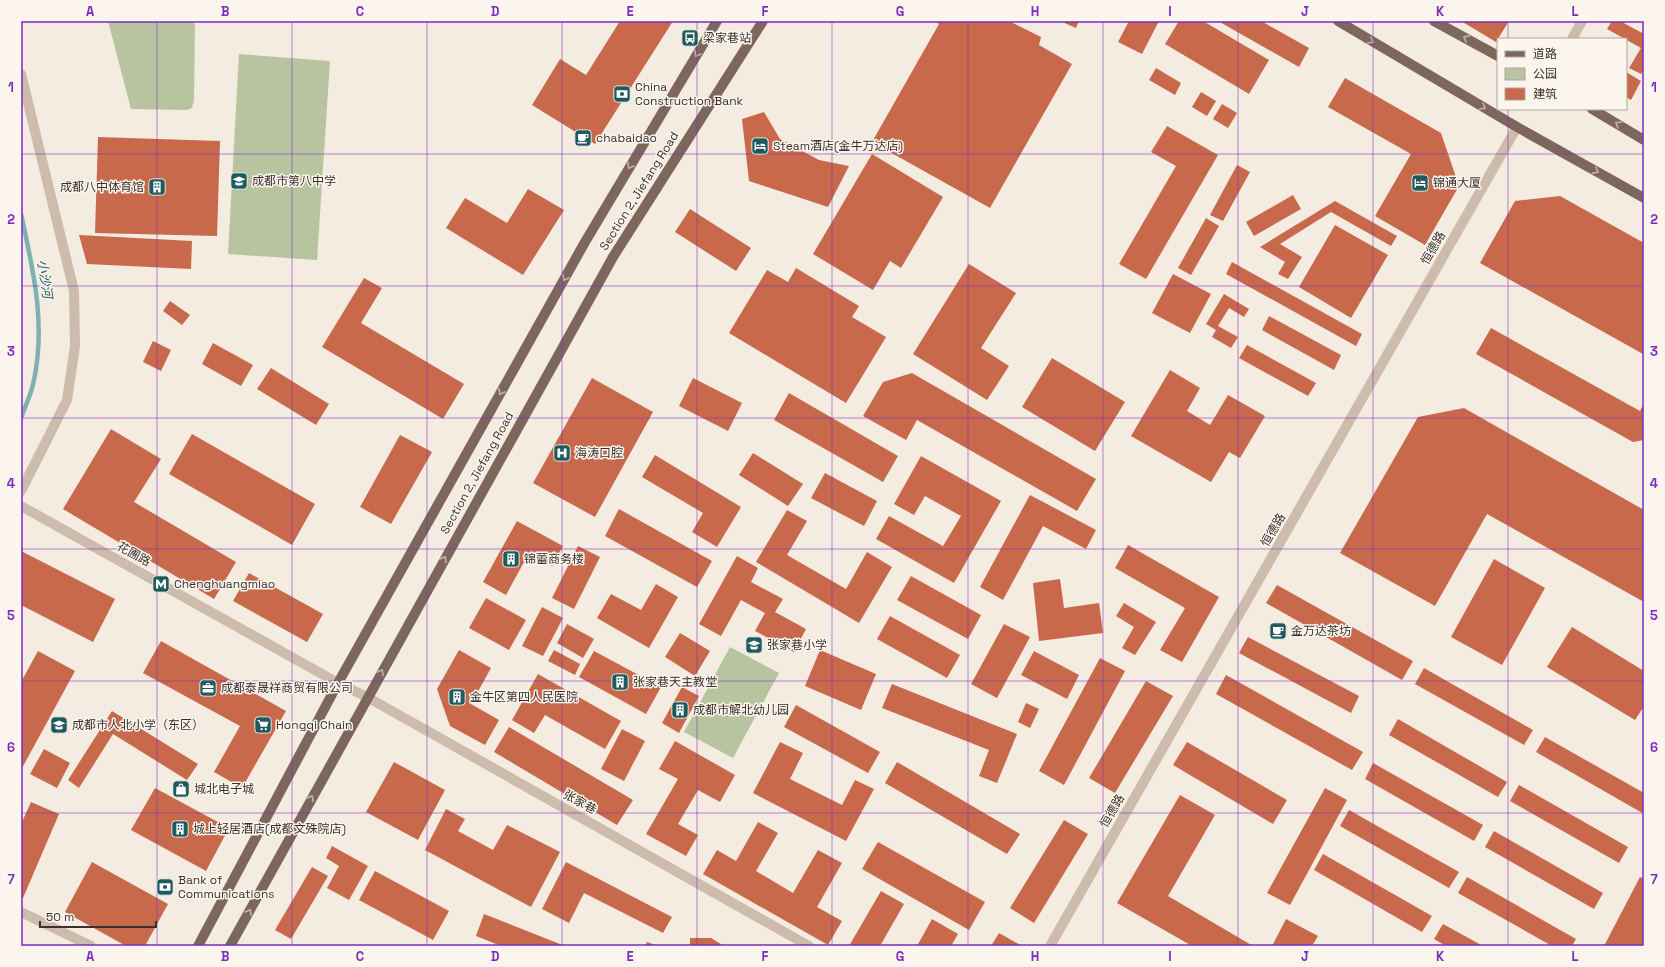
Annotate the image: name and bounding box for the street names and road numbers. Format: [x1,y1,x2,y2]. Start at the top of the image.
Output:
street label: Section 2, Jiefang Road [596,129,682,253]
street label: 恒德路 [1417,228,1449,268]
street label: Section 2, Jiefang Road [437,409,517,537]
street label: 恒德路 [1257,510,1289,550]
street label: 花圃路 [114,538,154,570]
street label: 张家巷 [560,786,600,818]
street label: 恒德路 [1096,791,1128,831]

